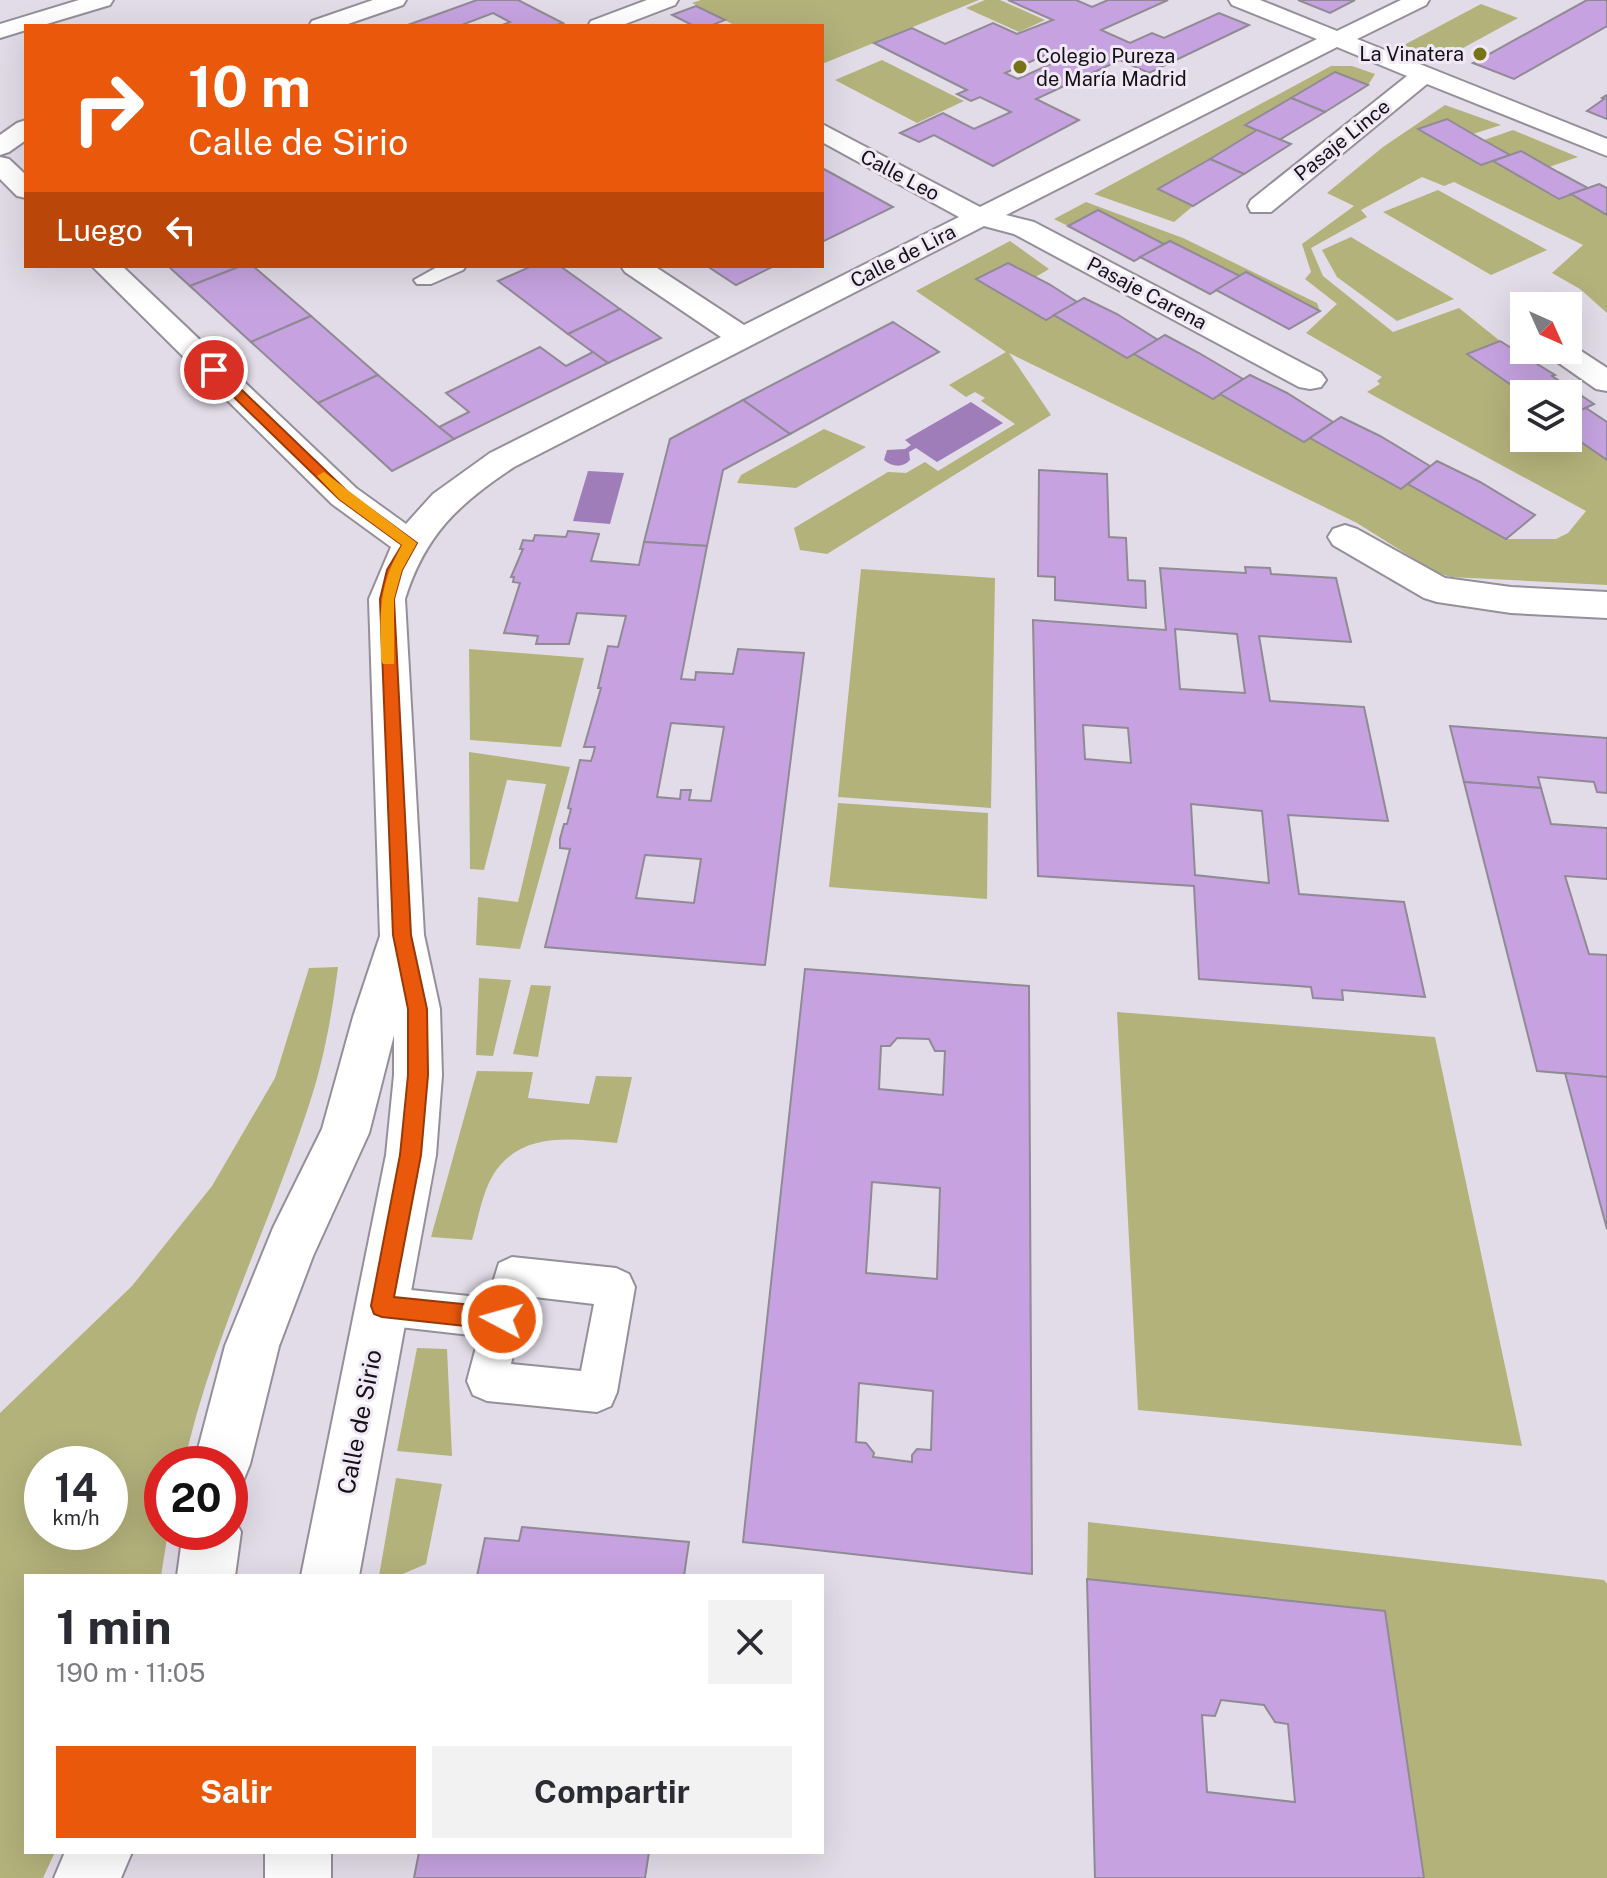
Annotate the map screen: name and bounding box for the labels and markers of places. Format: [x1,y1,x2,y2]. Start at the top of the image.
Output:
place label: La Vinatera [1359,42,1464,66]
place label: Colegio Pureza de María Madrid [1036,44,1187,91]
marker: La Vinatera [1471,45,1489,63]
marker: Colegio Pureza de María Madrid [1011,58,1029,76]
pin [180,336,248,404]

